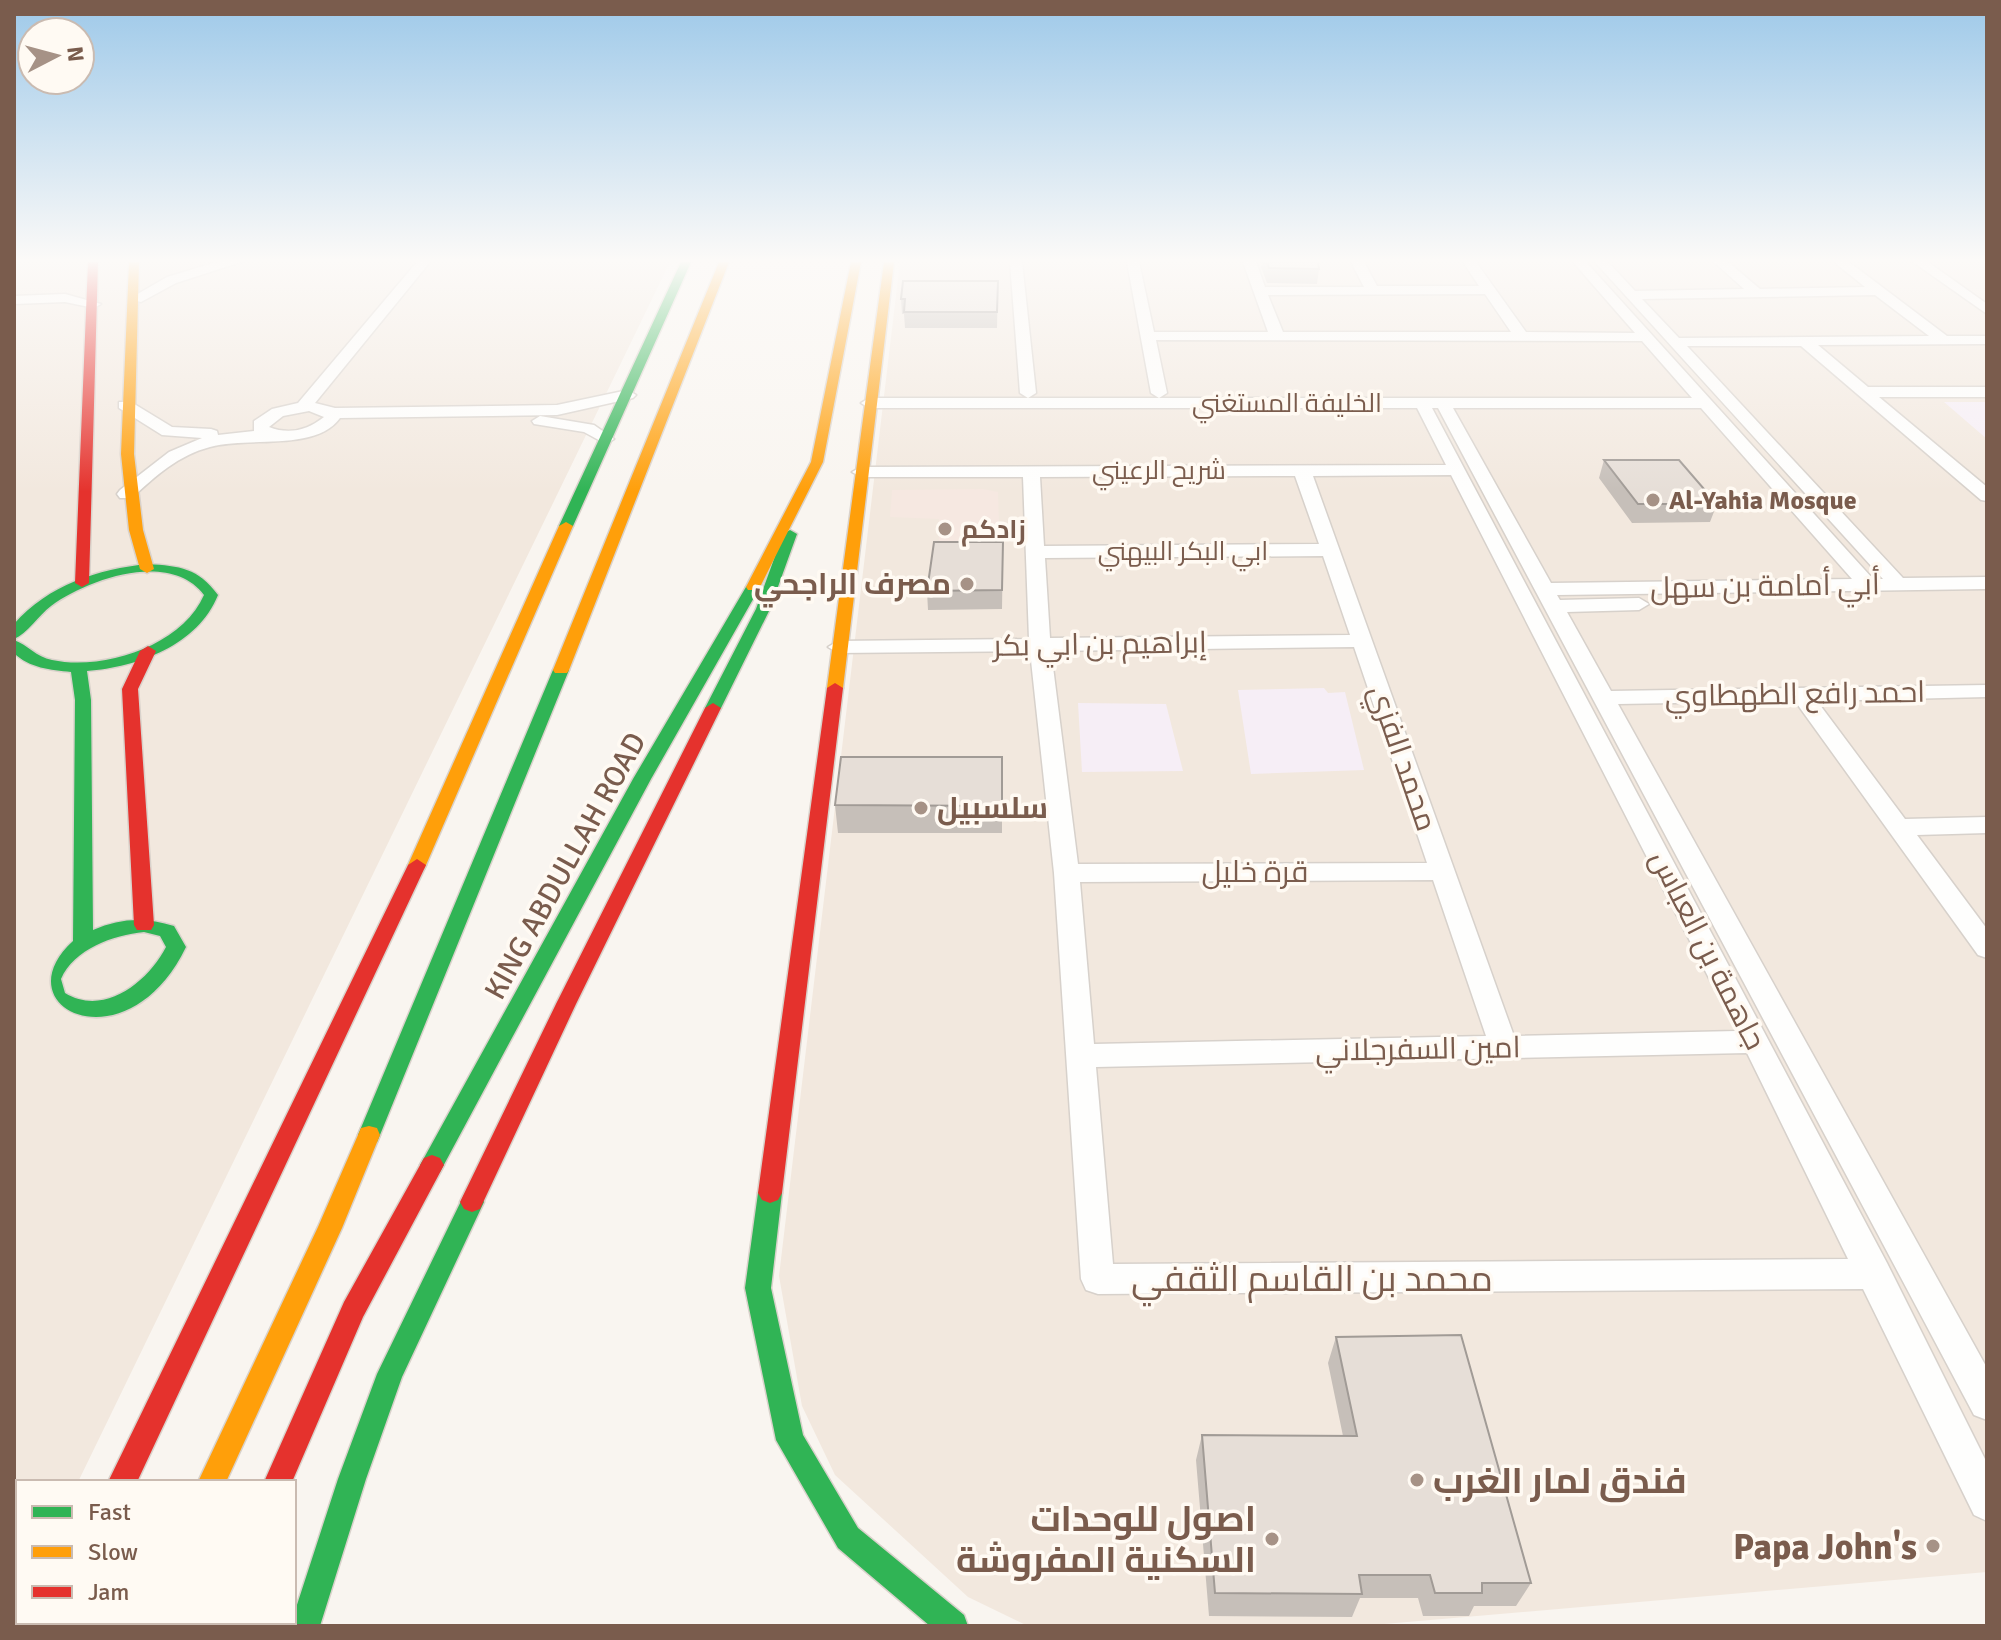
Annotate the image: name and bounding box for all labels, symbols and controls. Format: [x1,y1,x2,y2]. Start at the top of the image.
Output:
north arrow [16,16,96,96]
text: N [61,45,90,63]
street label: الخليفة المستغني [1192,388,1382,424]
street label: شريح الرعيني [1092,455,1226,491]
place label: Al-Yahia Mosque [1669,485,1857,517]
marker: Al-Yahia Mosque [1644,491,1662,509]
place label: زادكم [961,514,1026,547]
marker: زادكم [936,520,954,538]
street label: ابي البكر البيهني [1098,536,1268,572]
street label: أبي أمامة بن سهل [1650,565,1880,611]
place label: مصرف الراجحي [754,566,951,608]
marker: مصرف الراجحي [958,575,976,593]
street label: إبراهيم بن ابي بكر [991,624,1207,669]
street label: احمد رافع الطهطاوي [1664,674,1926,719]
street label: محمد الفزي [1357,680,1445,837]
street label: KING ABDULLAH ROAD [477,726,654,1006]
place label: سلسبيل [937,790,1048,827]
marker: سلسبيل [912,799,930,817]
street label: جاهمة بن العباس [1641,844,1774,1056]
street label: قرة خليل [1202,854,1308,891]
street label: امين السفرجلاني [1315,1029,1521,1074]
street label: محمد بن القاسم الثقفي [1131,1257,1493,1307]
place label: فندق لمار الغرب [1433,1459,1687,1504]
marker: فندق لمار الغرب [1408,1471,1426,1489]
legend [16,1480,296,1624]
text: Fast [88,1497,131,1527]
place label: اصول للوحدات السكنية المفروشة [956,1497,1256,1583]
place label: Papa John's [1733,1525,1917,1570]
marker: اصول للوحدات السكنية المفروشة [1263,1530,1281,1548]
text: Slow [88,1537,138,1567]
marker: Papa John's [1924,1537,1942,1555]
text: Jam [88,1577,129,1607]

